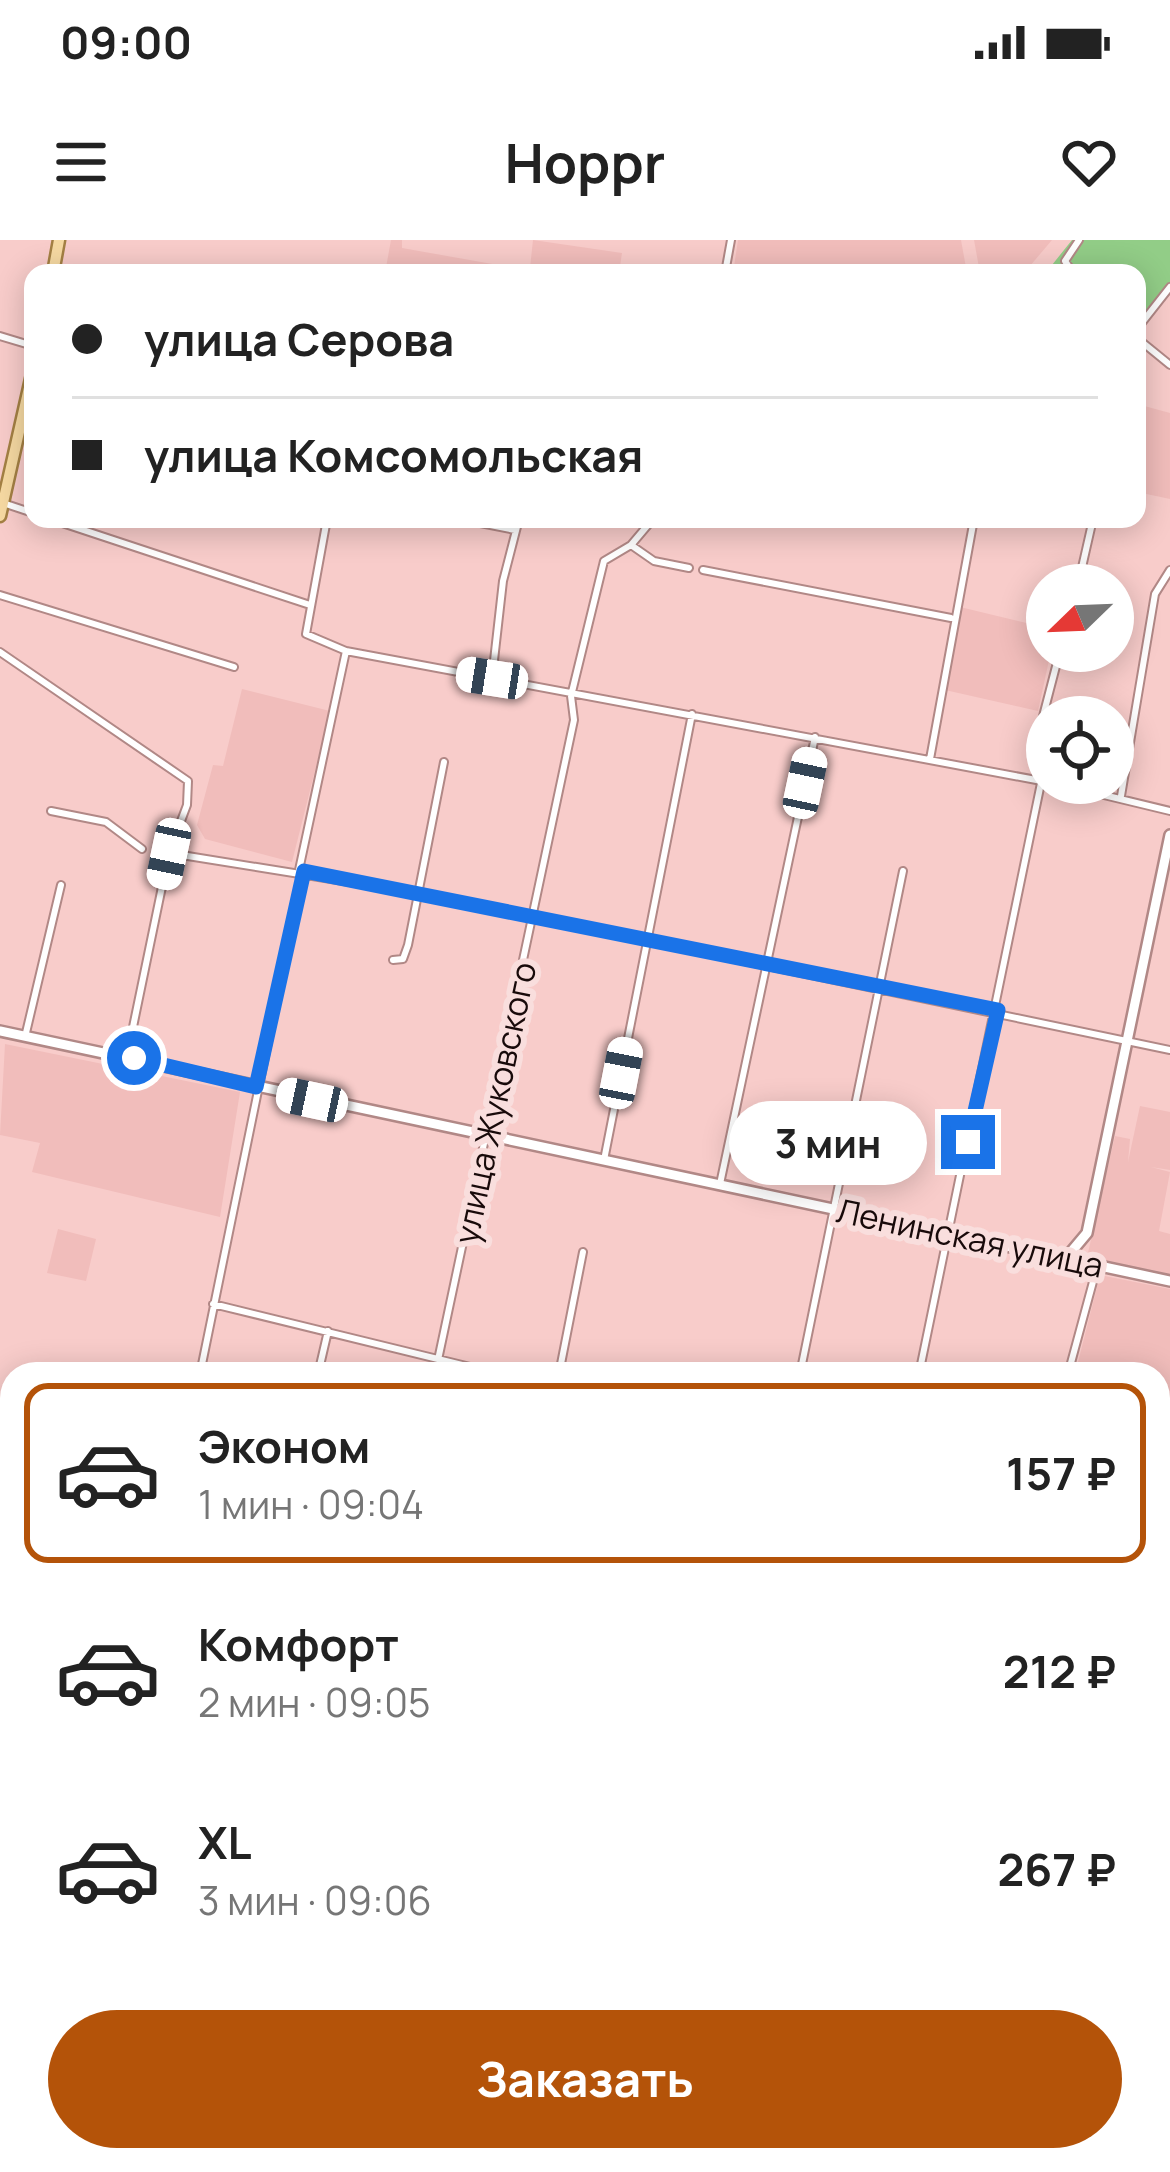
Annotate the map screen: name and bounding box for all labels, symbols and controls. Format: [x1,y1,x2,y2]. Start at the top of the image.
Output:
text: 09:00 [60,11,192,73]
text: Hoppr [505,125,665,199]
icon: menu [48,129,114,195]
icon: heart [1056,129,1122,195]
text: улица Серова [144,308,454,370]
text: улица Комсомольская [144,424,643,486]
north arrow [1026,564,1134,672]
map controls [1026,564,1134,804]
car [454,655,530,701]
button: locate [1026,696,1134,804]
car [780,744,830,822]
car [144,815,194,893]
street label: улица Жуковского [443,958,546,1248]
route start [107,1031,161,1085]
car [596,1034,646,1112]
car [273,1075,351,1125]
callout: 3 мин [728,1100,926,1184]
route end [941,1115,995,1169]
text: 3 мин [775,1116,881,1170]
street label: Ленинская улица [833,1187,1107,1288]
text: Эконом [198,1415,370,1477]
icon: car [54,1419,162,1527]
text: 157 ₽ [1006,1442,1116,1504]
text: 1 мин · 09:04 [198,1477,424,1531]
text: Комфорт [198,1613,399,1675]
icon: car [54,1617,162,1725]
text: 212 ₽ [1003,1640,1116,1702]
text: 2 мин · 09:05 [198,1675,431,1729]
text: XL [198,1811,252,1873]
icon: car [54,1815,162,1923]
text: 267 ₽ [997,1838,1116,1900]
text: 3 мин · 09:06 [198,1873,432,1927]
button: Заказать [48,2010,1122,2148]

